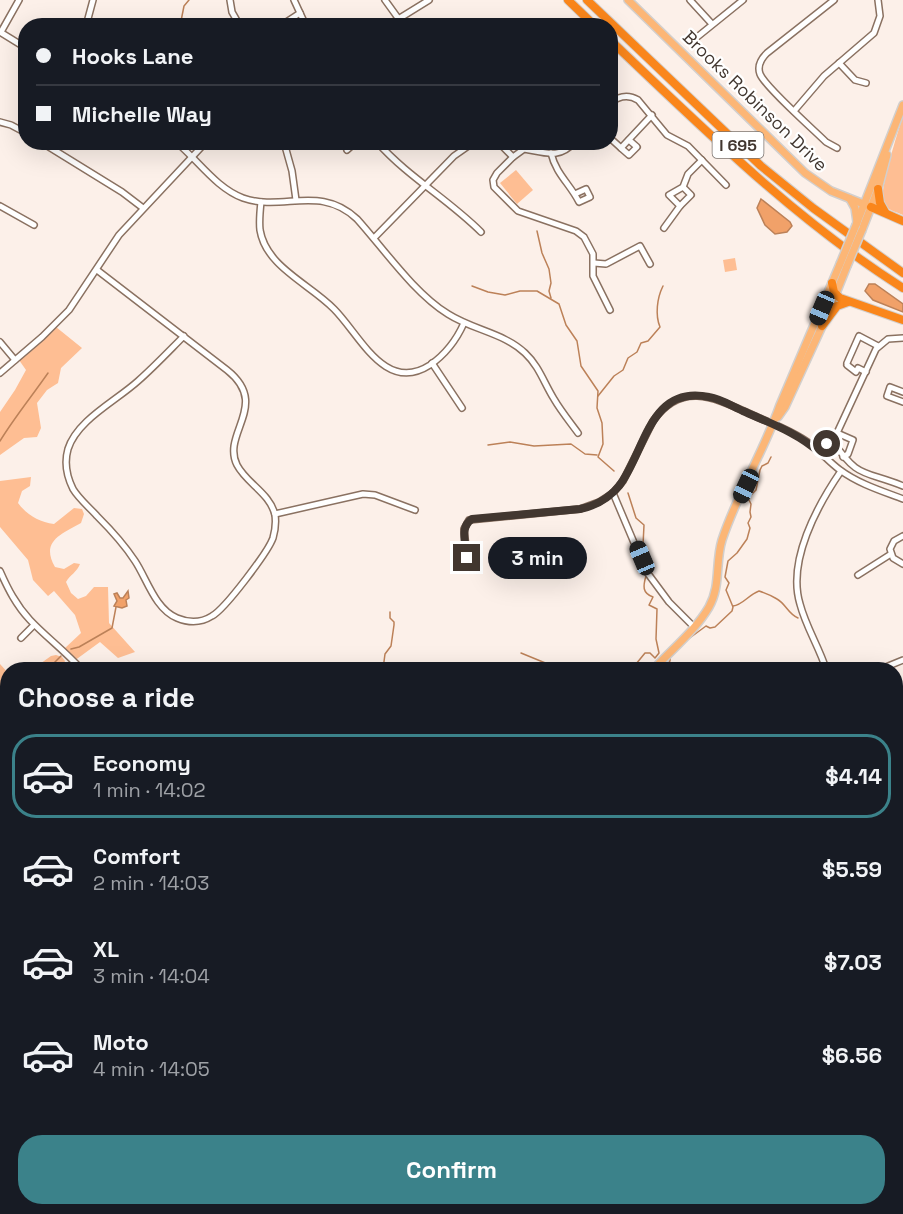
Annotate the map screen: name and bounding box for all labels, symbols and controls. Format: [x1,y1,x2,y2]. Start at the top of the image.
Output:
street label: Brooks Robinson Drive [678,25,833,176]
text: Hooks Lane [72,42,193,70]
text: Michelle Way [72,100,212,128]
road number: I 695 [712,132,764,158]
car [807,288,837,328]
route start [813,430,840,457]
car [730,466,762,506]
callout: 3 min [488,537,587,579]
car [627,538,657,578]
route end [453,544,480,571]
text: 3 min [512,545,563,571]
text: Choose a ride [18,680,195,715]
icon: car [21,749,75,803]
text: Economy [93,749,191,777]
text: $4.14 [825,762,882,790]
text: 1 min · 14:02 [93,777,206,803]
icon: car [21,842,75,896]
text: Comfort [93,842,181,870]
text: $5.59 [822,855,882,883]
text: 2 min · 14:03 [93,870,209,896]
icon: car [21,935,75,989]
text: XL [93,935,119,963]
text: $7.03 [824,948,882,976]
text: 3 min · 14:04 [93,963,210,989]
icon: car [21,1028,75,1082]
text: Moto [93,1028,149,1056]
text: $6.56 [822,1041,882,1069]
text: 4 min · 14:05 [93,1056,210,1082]
button: Confirm [18,1135,885,1204]

